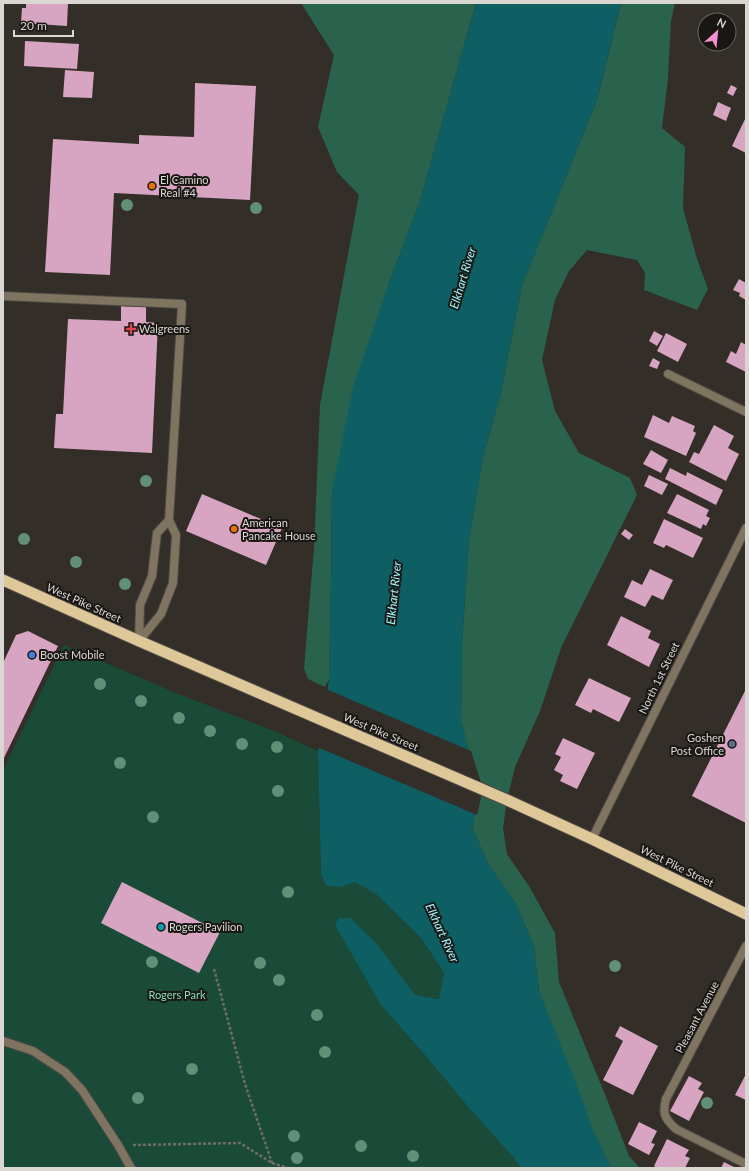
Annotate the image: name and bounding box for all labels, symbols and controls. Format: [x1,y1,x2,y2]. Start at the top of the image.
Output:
scale bar [14,12,73,38]
north arrow [697,12,737,52]
text: N [715,15,728,30]
text: 20 m [20,18,47,33]
place label: El Camino Real #4 [160,173,209,199]
marker: El Camino Real #4 [147,181,157,191]
water label: Elkhart River [446,244,479,310]
place label: Walgreens [139,322,190,335]
marker: Walgreens [126,324,136,334]
place label: American Pancake House [242,516,316,542]
marker: American Pancake House [229,524,239,534]
water label: Elkhart River [383,560,404,625]
street label: West Pike Street [45,580,124,625]
street label: North 1st Street [636,640,682,716]
place label: Boost Mobile [40,648,105,661]
marker: Boost Mobile [27,650,37,660]
street label: West Pike Street [342,710,421,753]
place label: Goshen Post Office [670,731,724,757]
marker: Goshen Post Office [727,739,737,749]
street label: West Pike Street [638,842,716,889]
water label: Elkhart River [422,901,463,966]
place label: Rogers Pavilion [169,920,242,933]
marker: Rogers Pavilion [156,922,166,932]
street label: Pleasant Avenue [672,978,721,1055]
park label: Rogers Park [148,988,206,1001]

